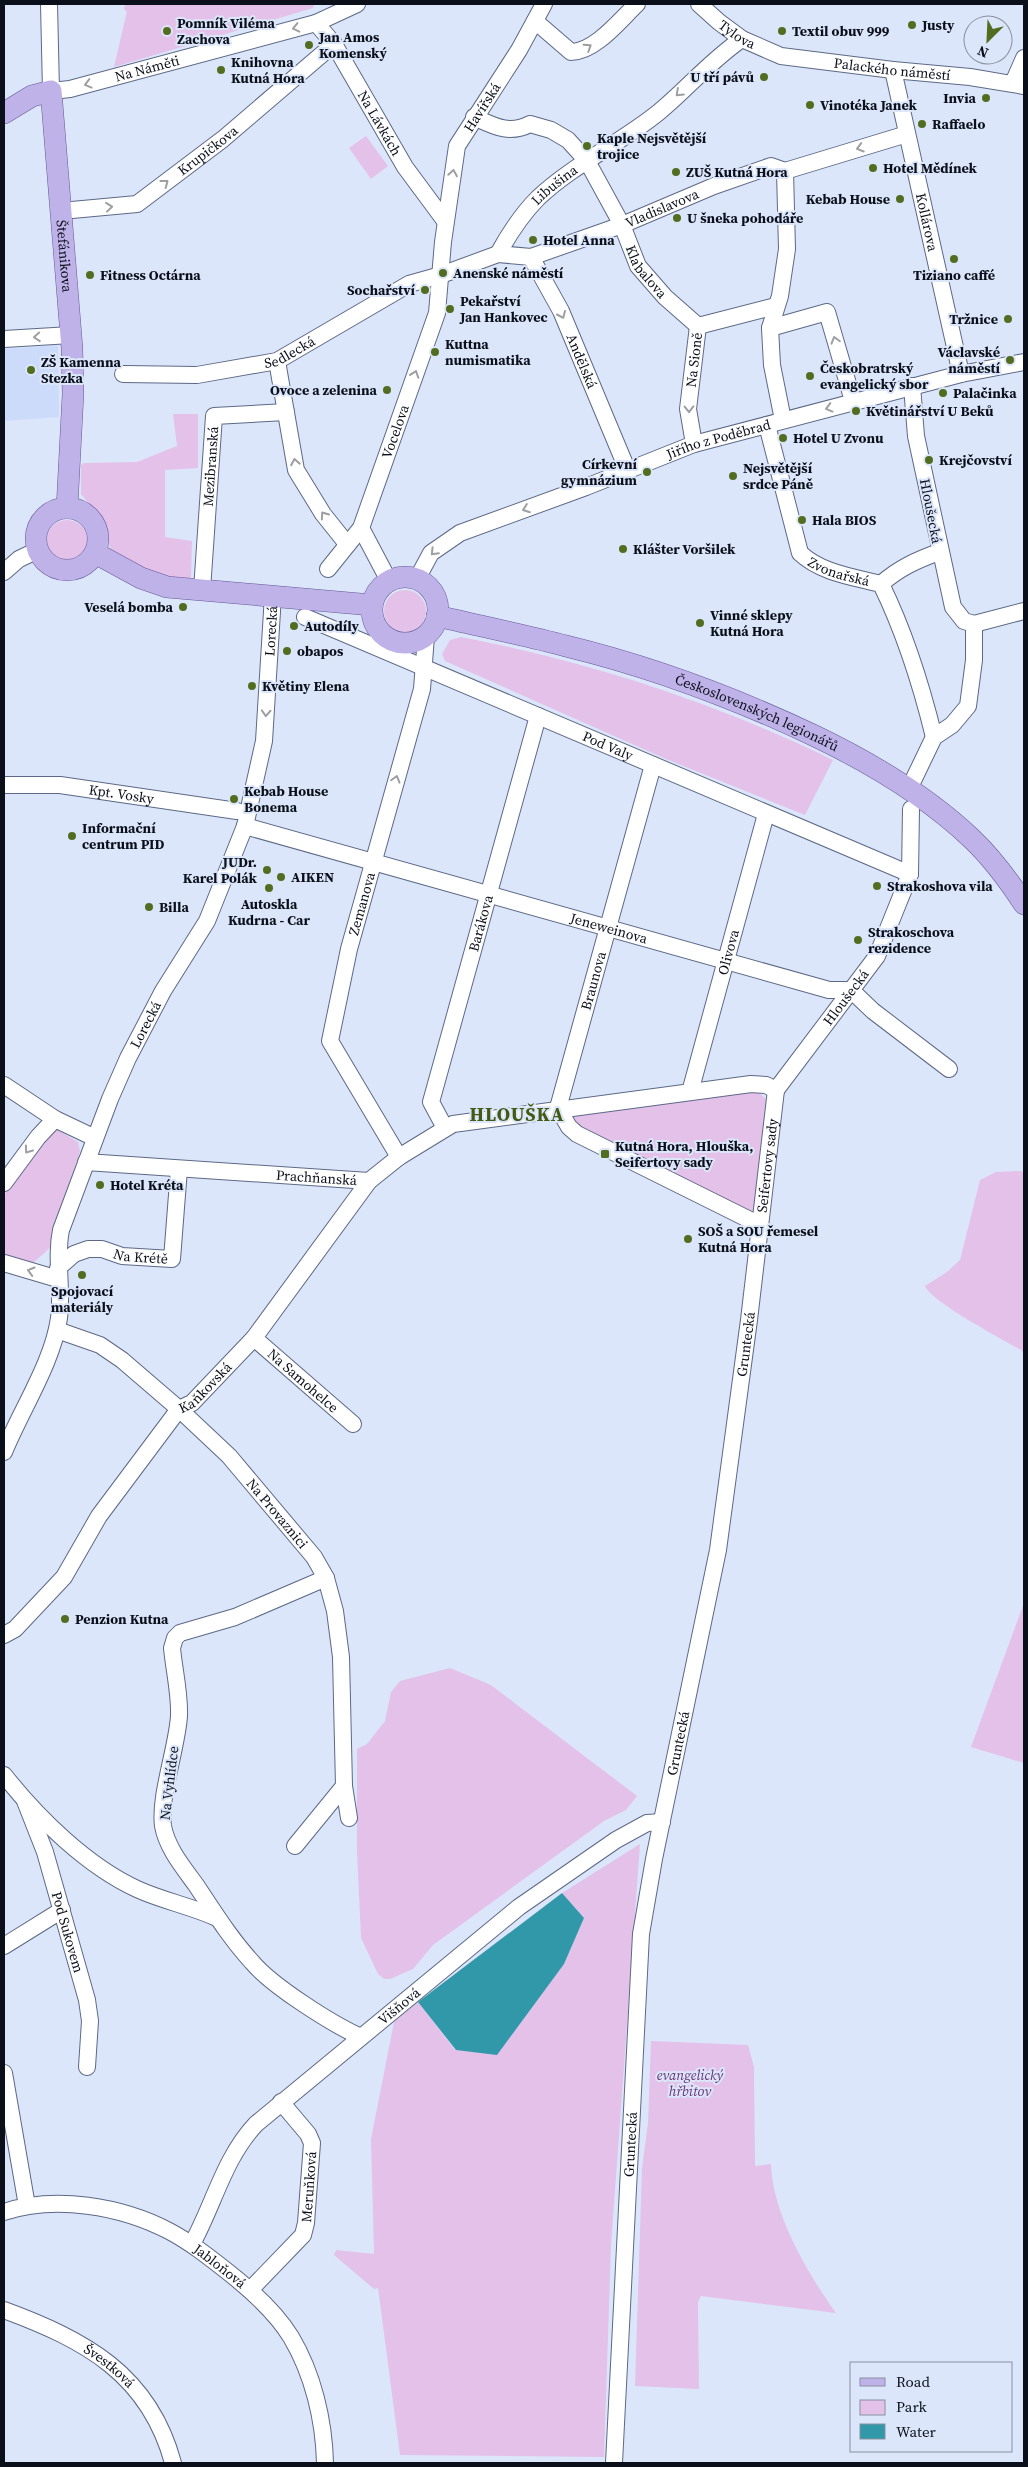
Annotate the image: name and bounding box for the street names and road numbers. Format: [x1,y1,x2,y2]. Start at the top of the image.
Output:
street label: Tylova [714,15,759,54]
street label: Na Náměti [113,50,182,87]
street label: Palackého náměstí [833,53,951,85]
street label: Havířská [459,78,506,136]
street label: Na Lávkách [353,87,406,159]
street label: Krupičkova [173,120,243,180]
street label: Libušina [526,159,582,209]
street label: Vladislavova [622,183,703,233]
street label: Kollárova [911,191,943,254]
street label: Štefánikova [52,219,77,294]
street label: Klabalova [621,242,672,303]
street label: Sedlecká [263,331,319,373]
street label: Andělská [562,331,603,392]
street label: Na Sioně [681,331,707,388]
street label: Vocelova [376,401,414,461]
street label: Jiřího z Poděbrad [662,414,773,464]
street label: Mezibranská [198,425,223,507]
street label: Hloušecká [915,477,947,546]
street label: Zvonařská [804,552,873,591]
street label: Lorecká [259,604,282,657]
street label: Československých legionářů [672,669,842,756]
street label: Pod Valy [579,726,637,766]
street label: Kpt. Vosky [87,779,156,809]
street label: Zemanova [343,869,380,938]
street label: Barákova [463,892,498,954]
street label: Jeneweinova [567,908,651,949]
street label: Olivova [712,926,744,977]
street label: Braunova [576,948,611,1012]
street label: Hloušecká [818,964,874,1030]
street label: Lorecká [125,997,166,1052]
street label: Seifertovy sady [752,1116,783,1214]
street label: Prachňanská [275,1165,358,1190]
street label: Na Krétě [111,1244,168,1269]
street label: Gruntecká [731,1310,760,1378]
street label: Na Samohelce [263,1344,343,1417]
street label: Kaňkovská [175,1357,237,1418]
street label: Na Provaznici [242,1474,313,1553]
street label: Gruntecká [662,1708,695,1777]
street label: Na Vyhlídce [155,1745,183,1821]
street label: Pod Sukovem [47,1889,89,1975]
street label: Višňová [374,1982,425,2029]
street label: Gruntecká [619,2110,642,2178]
street label: Meruňková [296,2150,321,2223]
street label: Jabloňová [189,2238,251,2293]
street label: Švestková [80,2339,140,2393]

